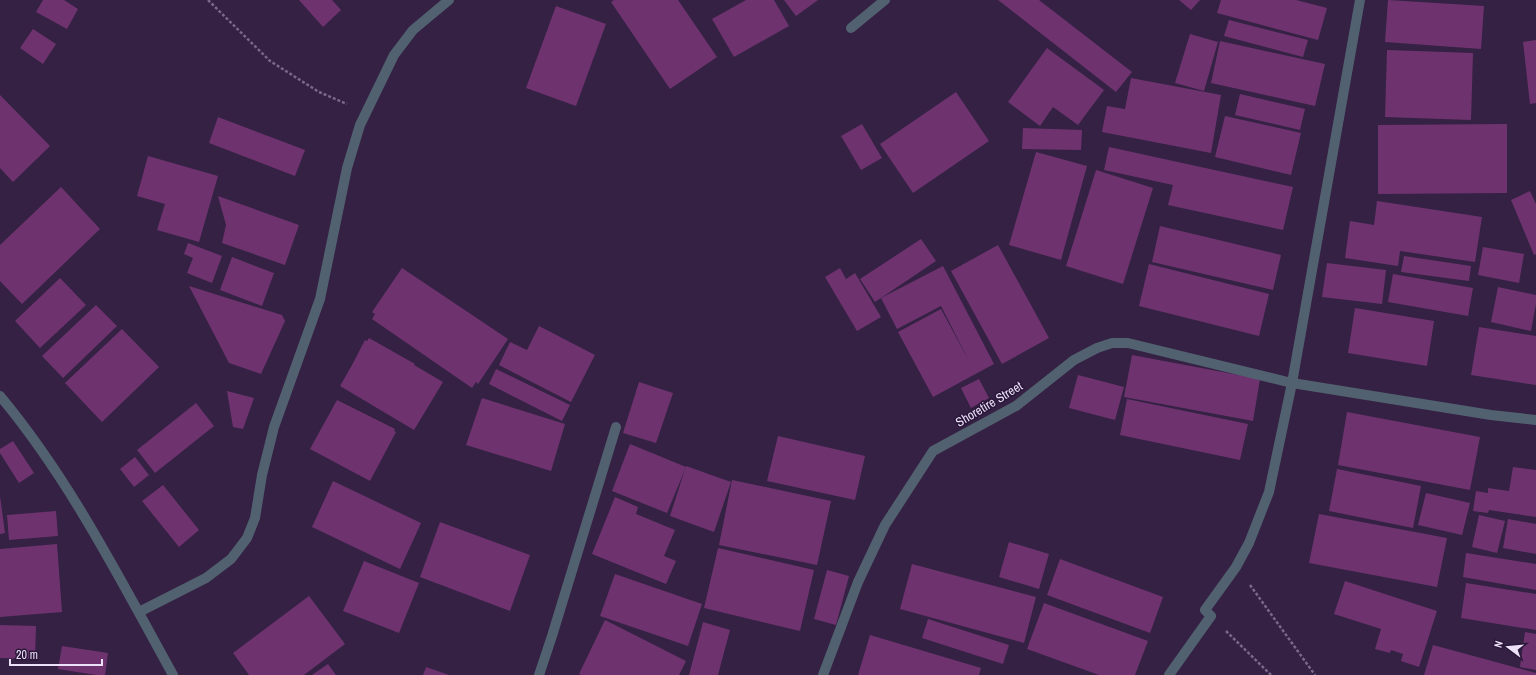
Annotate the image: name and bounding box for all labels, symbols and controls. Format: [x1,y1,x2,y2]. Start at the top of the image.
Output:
street label: Shoretire Street [952,377,1026,431]
north arrow [1488,627,1528,667]
text: N [1491,639,1506,649]
scale bar [10,641,102,667]
text: 20 m [16,647,38,663]

